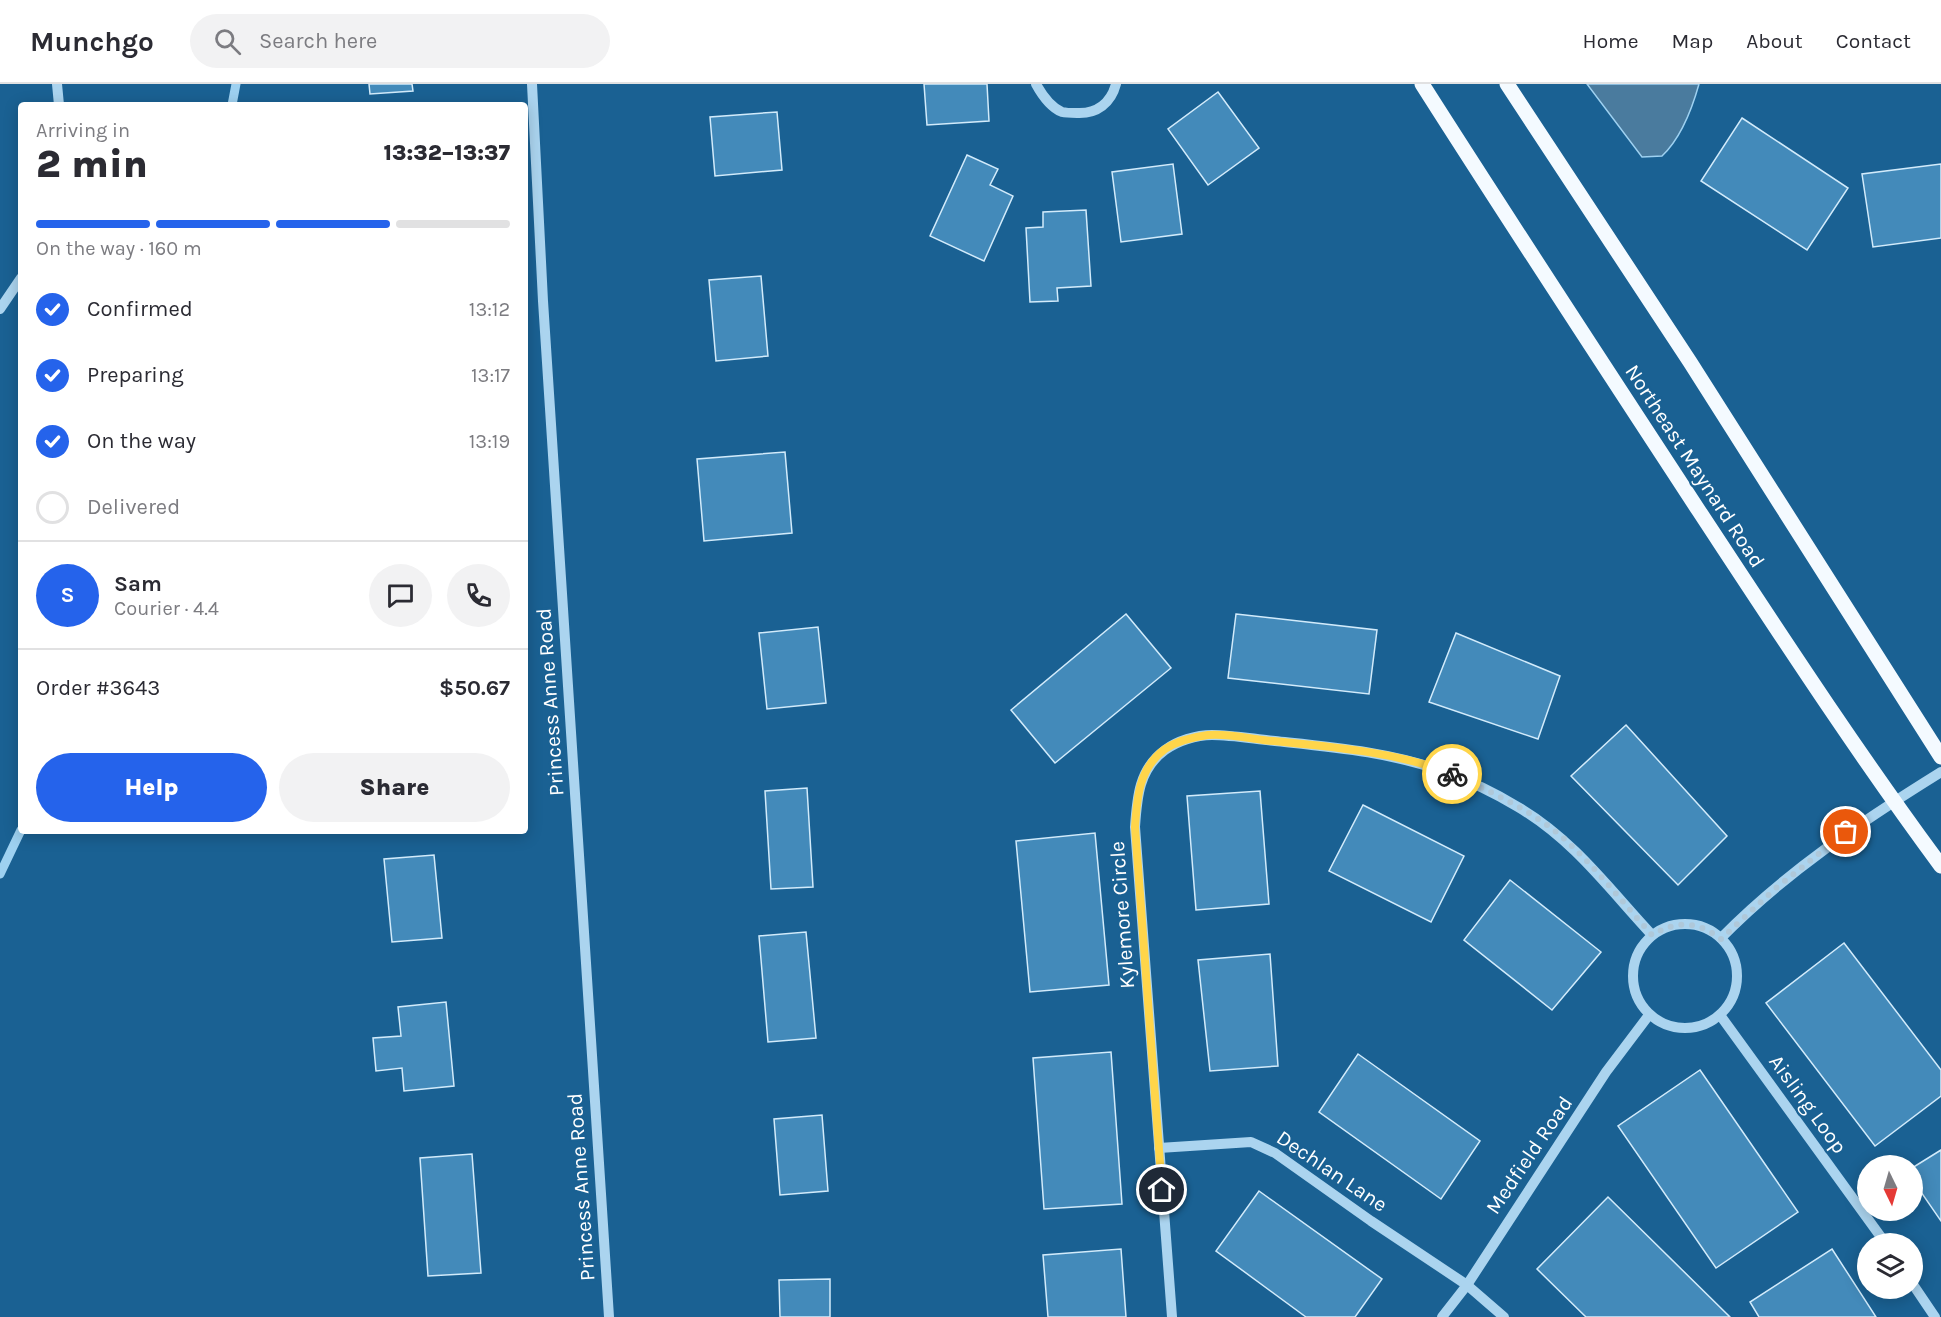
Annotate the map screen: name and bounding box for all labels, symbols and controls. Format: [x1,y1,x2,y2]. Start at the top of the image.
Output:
search box [190,14,610,68]
text: Munchgo [30,25,154,58]
icon: search [211,25,244,58]
text: Search here [259,28,377,54]
text: Home [1583,29,1639,53]
text: Map [1672,29,1713,53]
text: About [1746,29,1803,53]
text: Contact [1836,29,1911,53]
text: Arriving in [36,119,130,142]
text: 13:32–13:37 [384,140,510,166]
text: 2 min [36,141,148,187]
text: On the way · 160 m [36,237,202,260]
icon: check [36,293,69,326]
text: Confirmed [87,296,193,322]
text: 13:12 [469,298,510,321]
icon: check [36,359,69,392]
street label: Northeast Maynard Road [1620,360,1770,572]
text: Preparing [87,362,184,388]
text: 13:17 [471,364,510,387]
icon: check [36,425,69,458]
text: On the way [87,428,196,454]
text: 13:19 [469,430,510,453]
text: Delivered [87,494,180,520]
button: chat [369,564,432,627]
button: phone [447,564,510,627]
text: Sam [114,571,162,597]
text: S [60,582,75,608]
text: Courier · 4.4 [114,597,219,620]
street label: Princess Anne Road [531,607,569,797]
text: Order #3643 [36,675,160,701]
text: $50.67 [439,675,510,701]
courier [1422,744,1482,804]
button: Help [36,753,267,822]
button: Share [279,753,510,822]
icon: bike [1436,758,1469,791]
pin [1820,806,1871,857]
icon: bag [1829,815,1862,848]
street label: Kylemore Circle [1105,840,1139,990]
street label: Aisling Loop [1764,1050,1852,1158]
street label: Princess Anne Road [562,1092,600,1282]
street label: Medfield Road [1481,1092,1577,1218]
street label: Dechlan Lane [1272,1125,1392,1217]
north arrow [1857,1155,1923,1221]
map controls [1857,1155,1923,1299]
pin [1136,1164,1187,1215]
icon: home [1145,1173,1178,1206]
button: layers [1857,1233,1923,1299]

